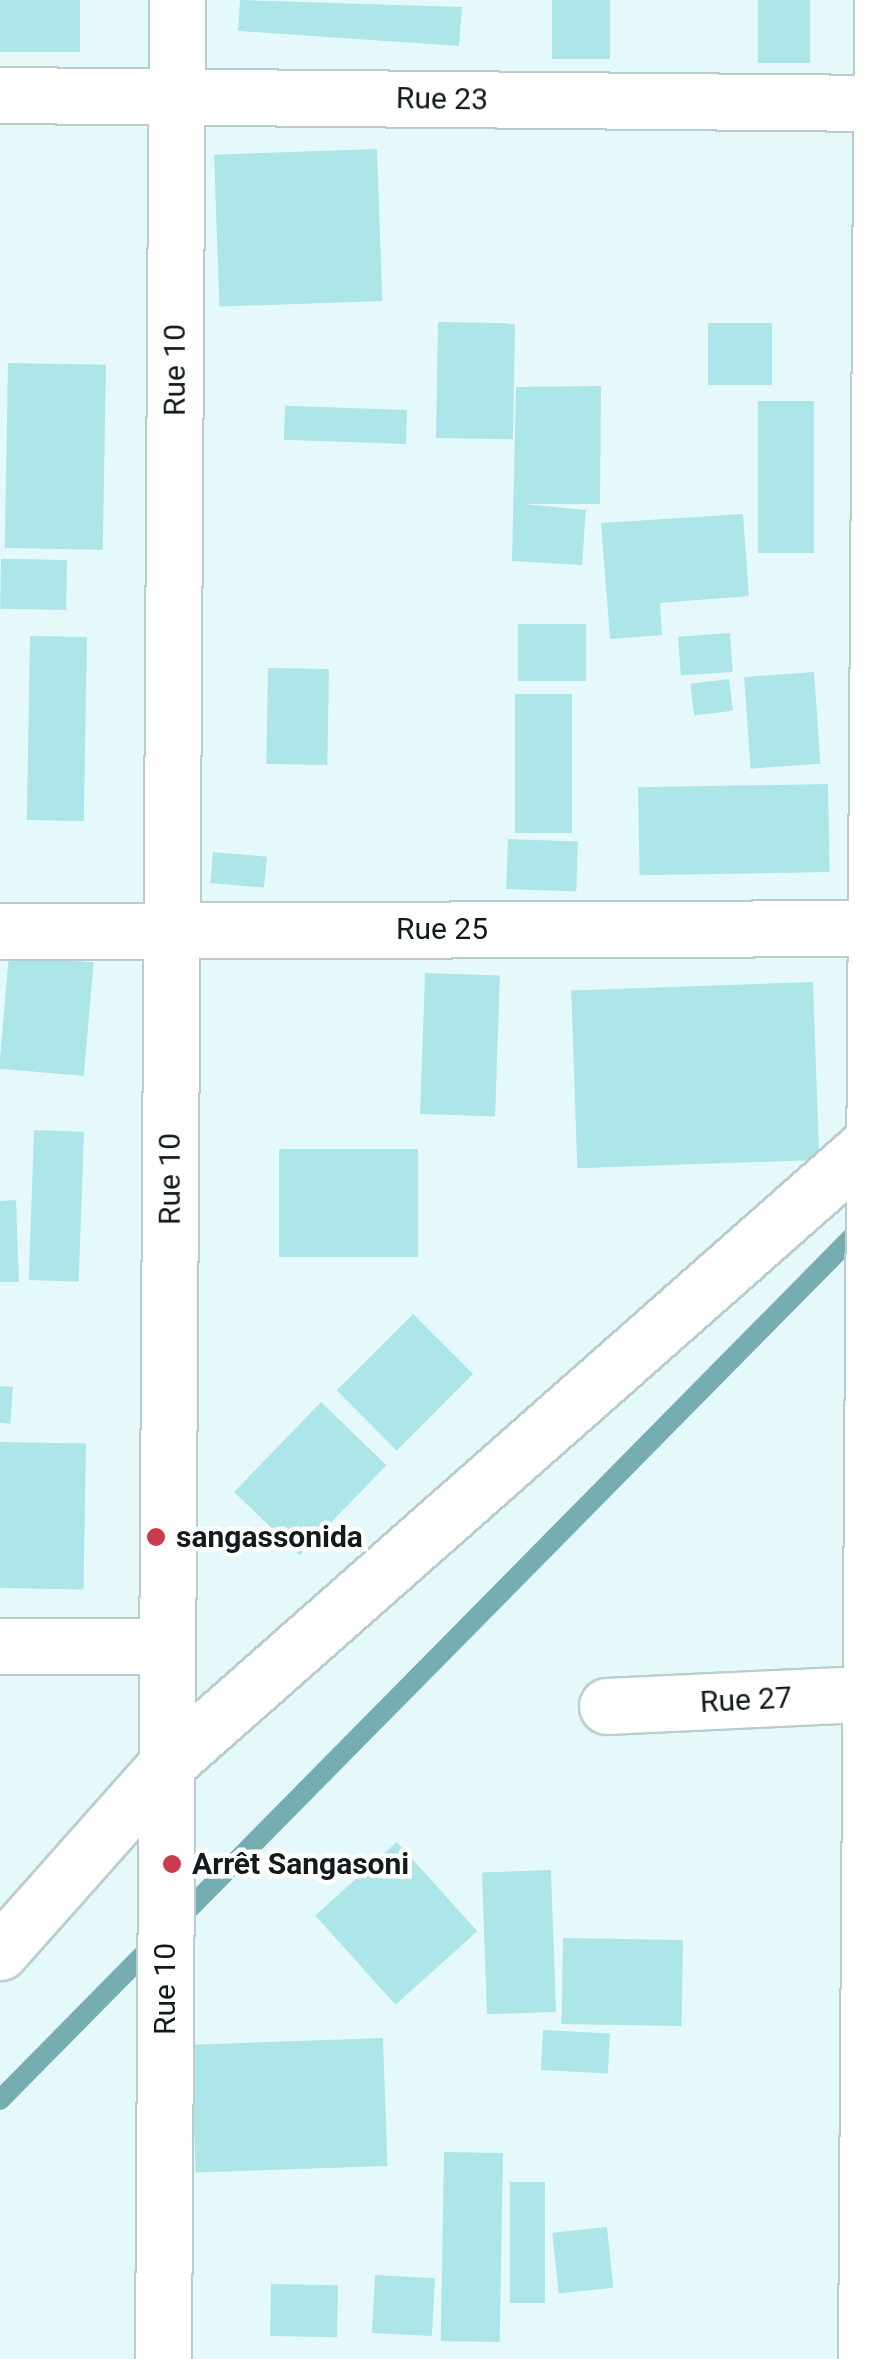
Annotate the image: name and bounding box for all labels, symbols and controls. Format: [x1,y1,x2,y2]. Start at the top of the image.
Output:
street label: Rue 23 [396,80,488,118]
street label: Rue 10 [157,324,193,416]
street label: Rue 25 [396,911,488,947]
street label: Rue 10 [152,1133,188,1225]
place label: sangassonida [176,1519,363,1555]
marker: sangassonida [145,1526,167,1548]
street label: Rue 27 [699,1680,793,1720]
place label: Arrêt Sangasoni [192,1846,409,1882]
marker: Arrêt Sangasoni [161,1853,183,1875]
street label: Rue 10 [147,1943,183,2035]

